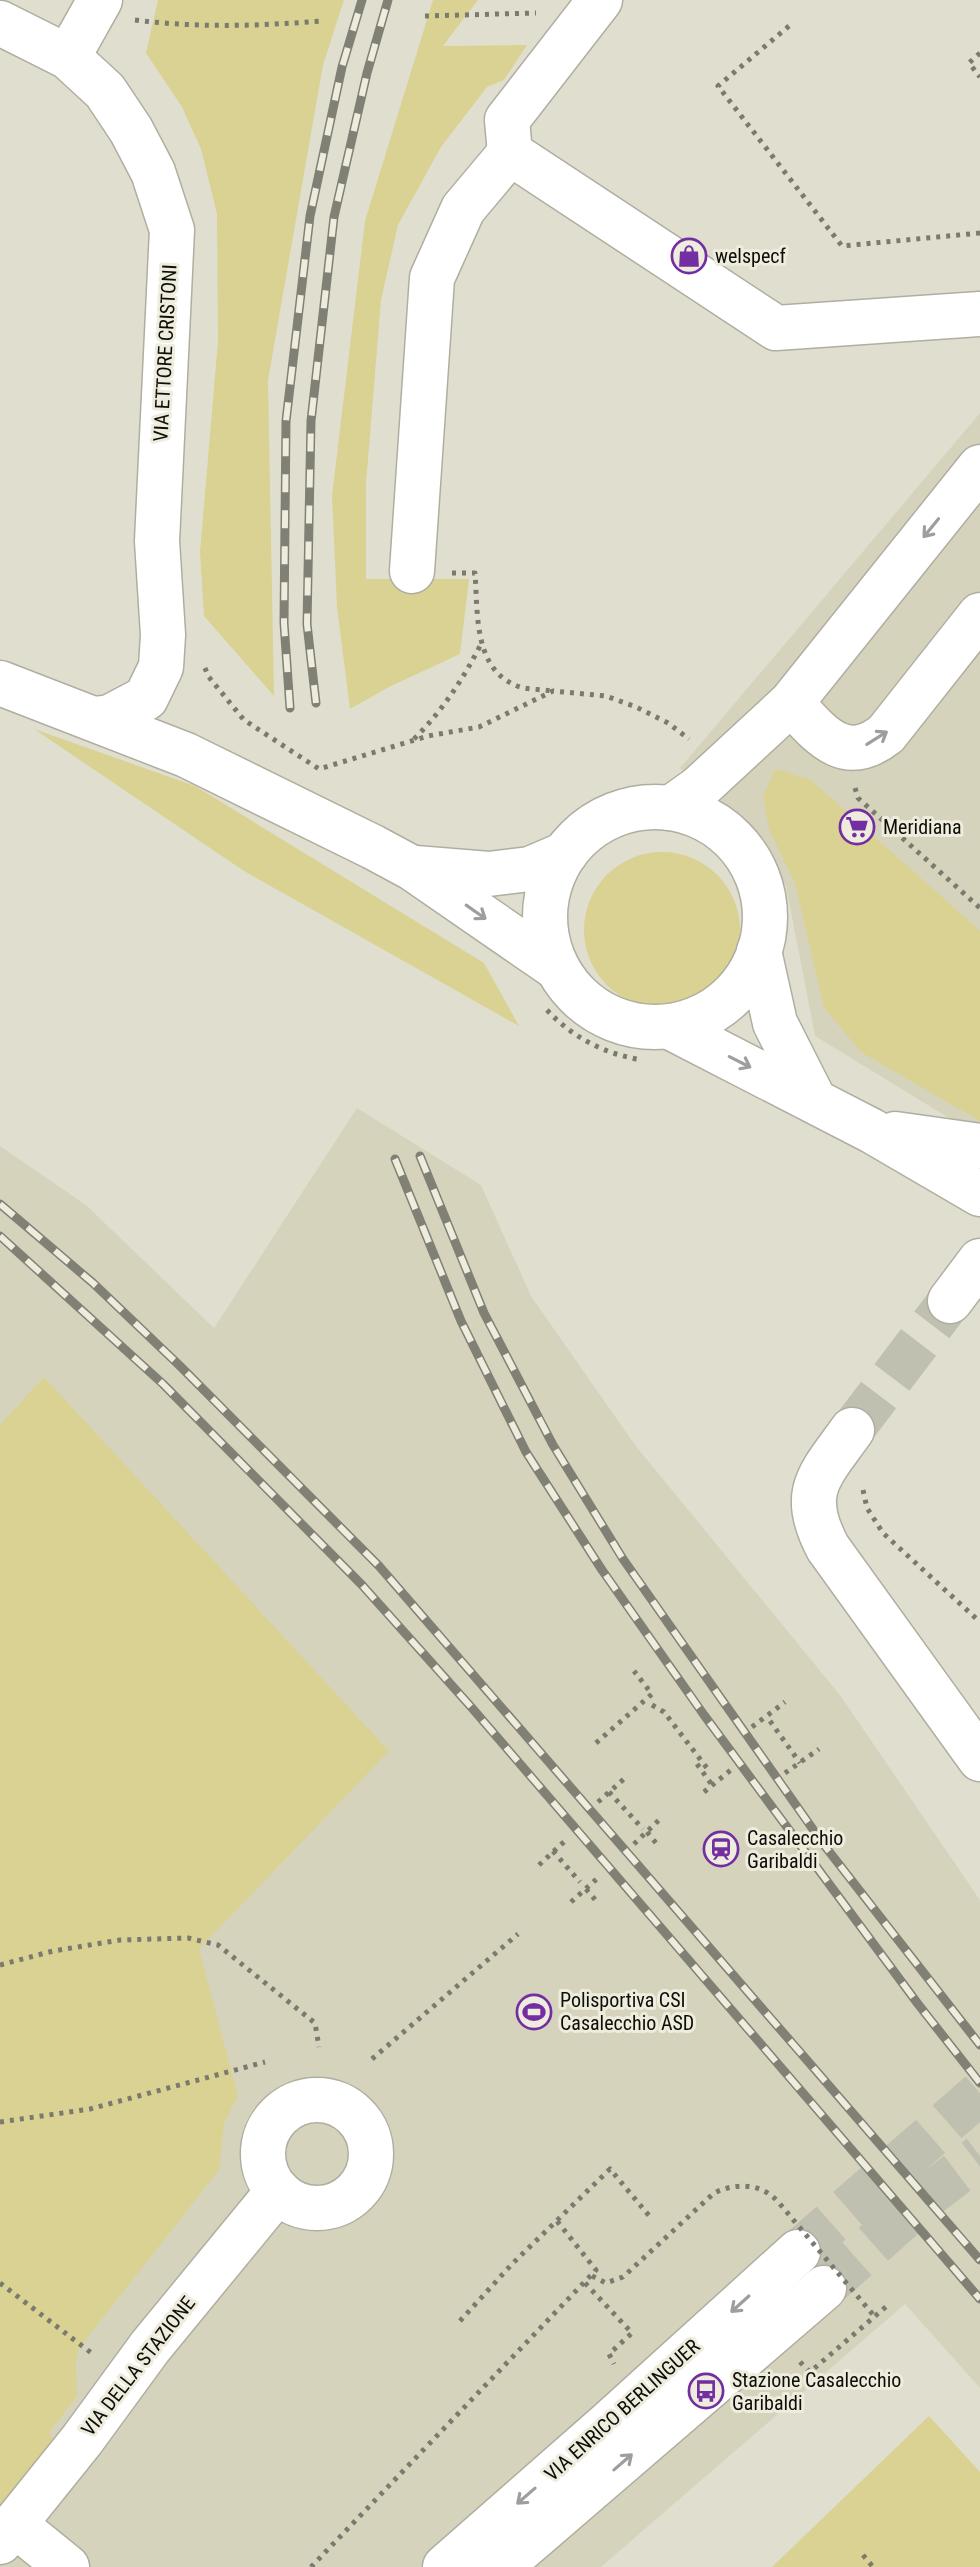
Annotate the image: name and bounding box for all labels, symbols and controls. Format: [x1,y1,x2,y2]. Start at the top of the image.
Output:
shop icon: welspecf [670,237,708,275]
place label: welspecf [715,244,787,268]
street label: VIA ETTORE CRISTONI [148,264,182,442]
one-way arrow [923,517,940,538]
one-way arrow [865,730,887,747]
supermarket icon: Meridiana [838,808,876,846]
place label: Meridiana [883,815,962,839]
one-way arrow [464,904,486,920]
one-way arrow [727,1055,751,1070]
place label: Casalecchio Garibaldi [747,1826,843,1873]
station icon: Casalecchio Garibaldi [702,1830,740,1868]
place label: Polisportiva CSI Casalecchio ASD [560,1988,694,2035]
sports icon: Polisportiva CSI Casalecchio ASD [515,1993,553,2031]
street label: VIA DELLA STAZIONE [76,2291,200,2441]
one-way arrow [730,2294,750,2312]
street label: VIA ENRICO BERLINGUER [540,2334,705,2486]
place label: Stazione Casalecchio Garibaldi [732,2368,901,2415]
bus stop icon: Stazione Casalecchio Garibaldi [687,2372,725,2410]
one-way arrow [612,2453,632,2471]
one-way arrow [516,2487,536,2505]

